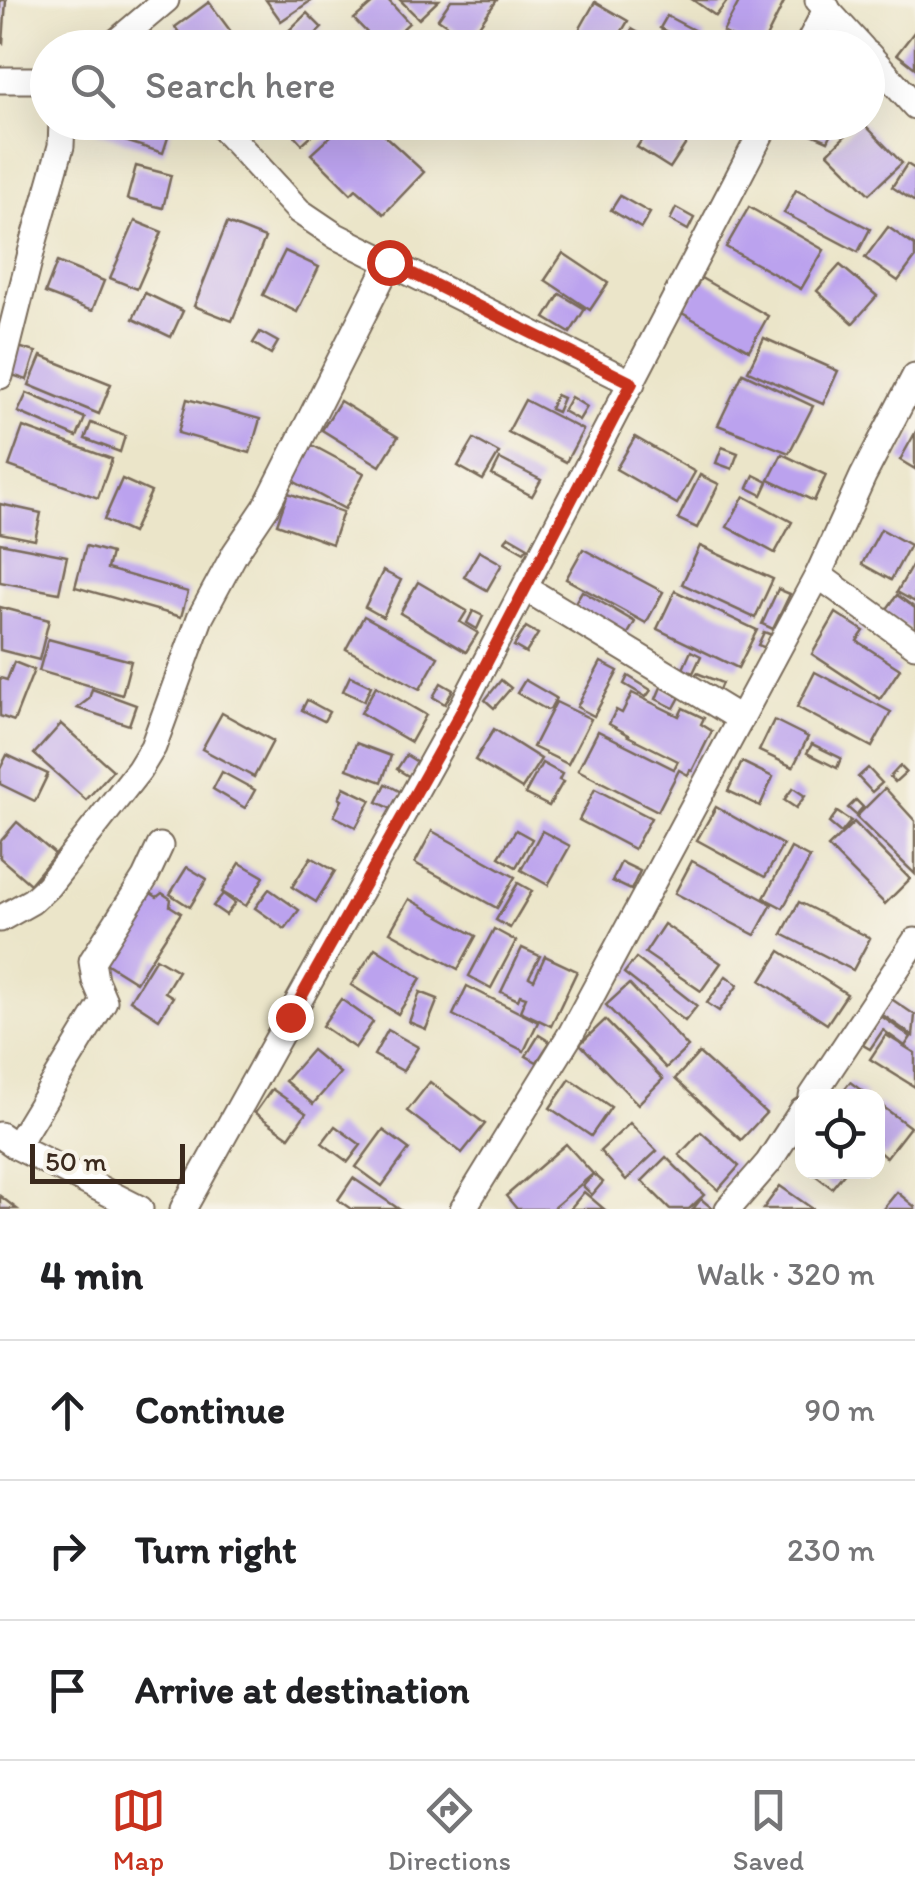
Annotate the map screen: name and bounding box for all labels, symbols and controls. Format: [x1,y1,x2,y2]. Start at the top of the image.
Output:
search box [30,30,885,140]
icon: search [65,58,120,113]
text: Search here [145,62,336,108]
route start [367,240,413,286]
route end [268,995,314,1041]
map controls [795,1089,885,1179]
button: locate [795,1089,885,1179]
scale bar [30,1139,185,1184]
text: 50 m [45,1144,107,1178]
text: 4 min [40,1249,143,1300]
text: Walk · 320 m [697,1255,875,1293]
icon: ahead [40,1383,95,1438]
text: Continue [135,1387,285,1433]
text: 90 m [804,1391,875,1429]
icon: right [40,1523,95,1578]
text: Turn right [135,1527,297,1573]
text: 230 m [787,1531,875,1569]
icon: arrive [40,1663,95,1718]
text: Arrive at destination [135,1667,470,1713]
tab: Map [111,1783,166,1877]
tab: Directions [388,1783,511,1877]
tab: Saved [733,1783,804,1877]

